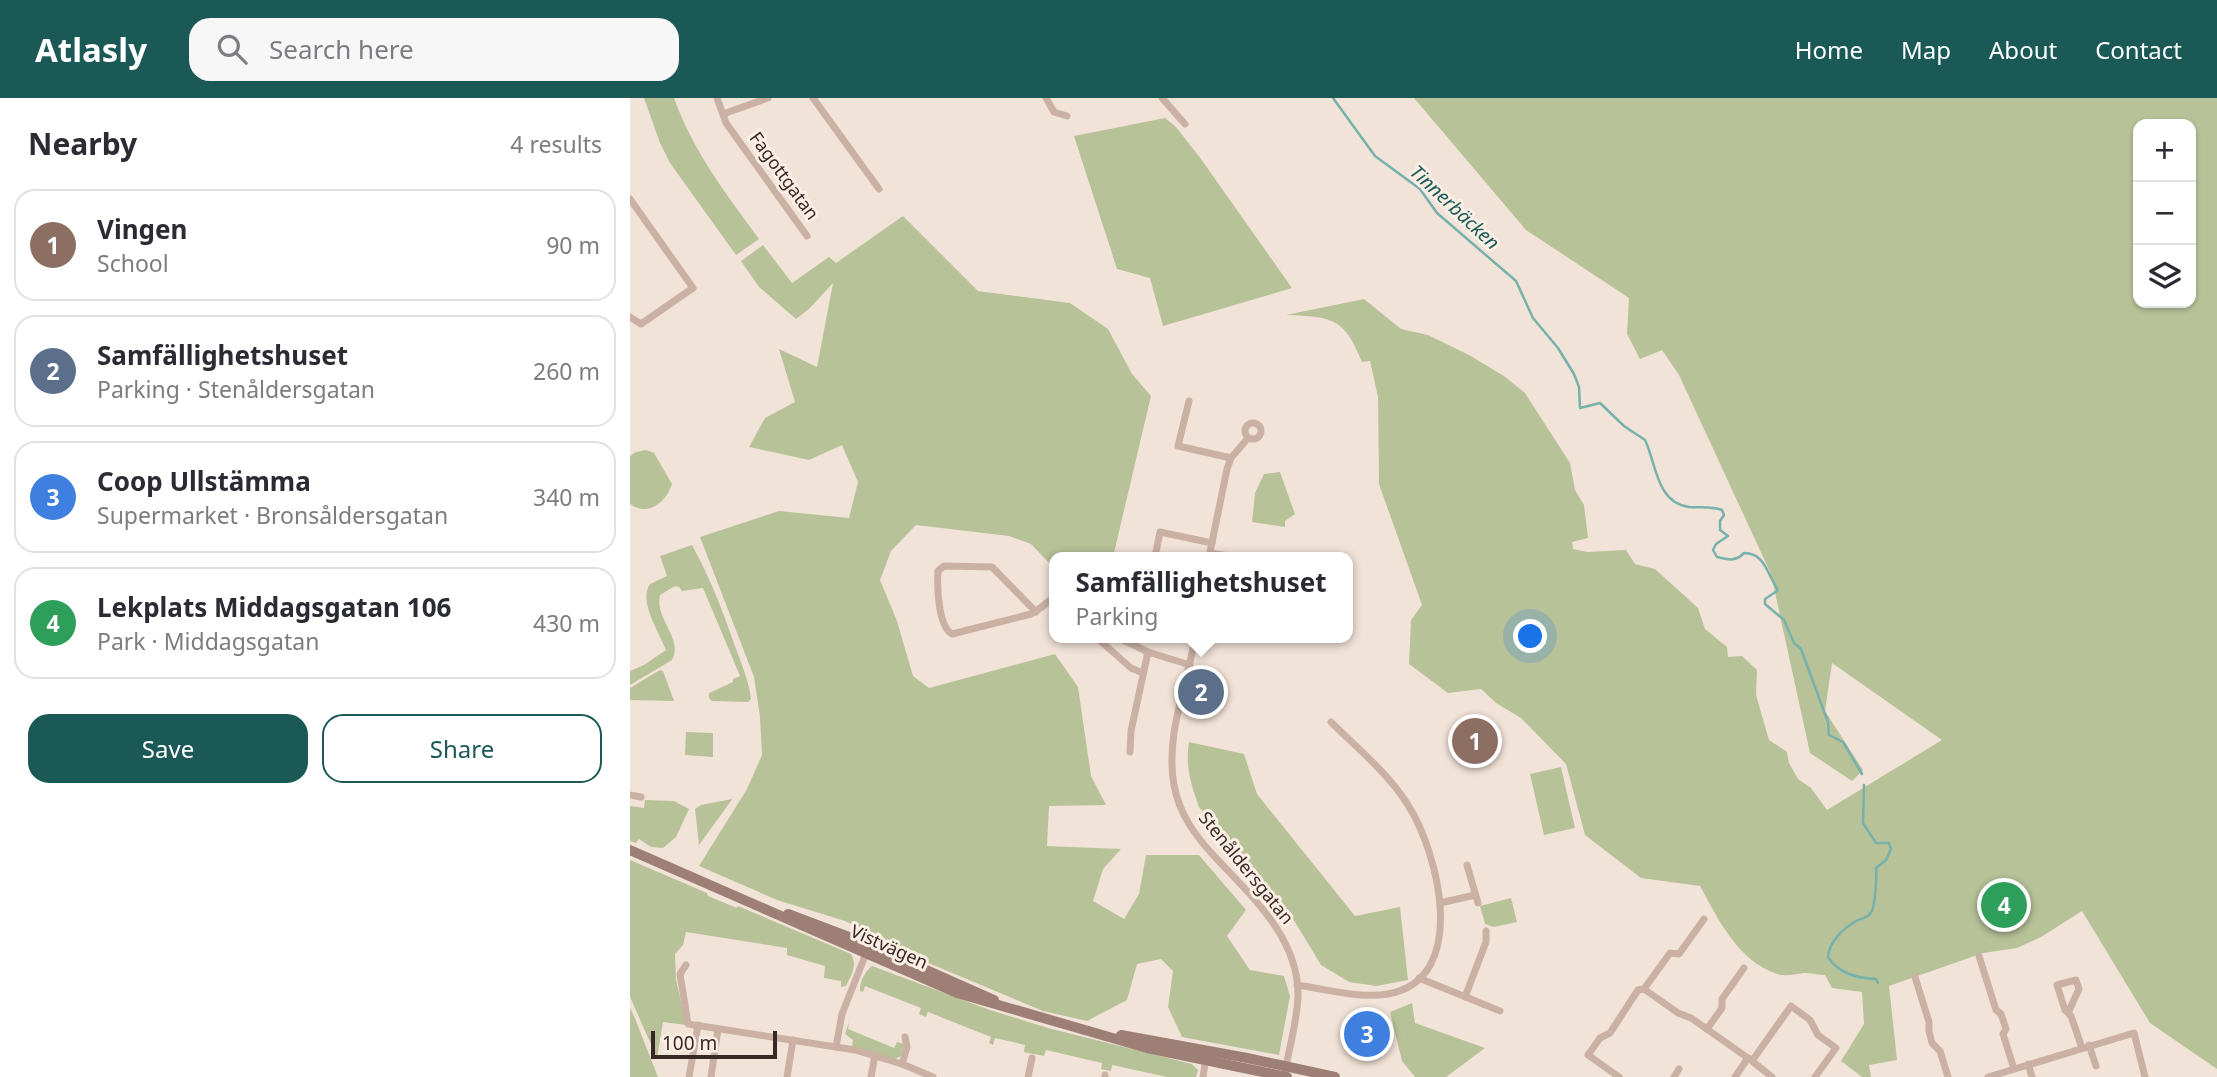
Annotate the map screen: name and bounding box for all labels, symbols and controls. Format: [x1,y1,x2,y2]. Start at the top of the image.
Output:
search box [189,18,679,81]
text: Atlasly [35,27,147,72]
icon: search [213,30,251,68]
text: Search here [269,31,414,67]
text: Home [1795,33,1863,66]
text: Map [1901,33,1951,66]
text: About [1989,33,2057,66]
text: Contact [2095,33,2182,66]
map controls [2133,119,2196,308]
button: + [2133,119,2196,182]
text: Nearby [28,123,137,164]
street label: Fagottgatan [745,127,825,224]
text: 4 results [510,128,602,160]
water label: Tinnerbäcken [1405,159,1505,255]
button: − [2133,182,2196,245]
text: Vingen [97,211,187,247]
text: 1 [46,229,60,261]
text: 90 m [546,229,600,261]
button: layers [2133,245,2196,308]
text: School [97,247,169,279]
text: Samfällighetshuset [97,337,348,373]
text: 2 [46,355,60,387]
text: 260 m [533,355,600,387]
text: Parking · Stenåldersgatan [97,373,375,405]
text: Coop Ullstämma [97,463,311,499]
text: 3 [46,481,60,513]
text: 340 m [533,481,600,513]
text: Supermarket · Bronsåldersgatan [97,499,448,531]
popup [1049,552,1353,643]
text: Samfällighetshuset [1075,564,1327,600]
text: Lekplats Middagsgatan 106 [97,589,451,625]
text: Parking [1075,600,1158,632]
text: 4 [46,607,60,639]
text: 430 m [533,607,600,639]
your location [1513,619,1547,653]
text: Park · Middagsgatan [97,625,319,657]
pin: 2 [1178,666,1224,718]
button: Save [28,714,308,783]
button: Share [322,714,602,783]
pin: 1 [1452,715,1498,767]
street label: Stenåldersgatan [1194,806,1300,929]
pin: 4 [1981,879,2027,931]
street label: Vistvägen [847,918,932,974]
pin: 3 [1344,1008,1390,1060]
scale bar [651,1028,777,1060]
text: 100 m [662,1030,717,1056]

